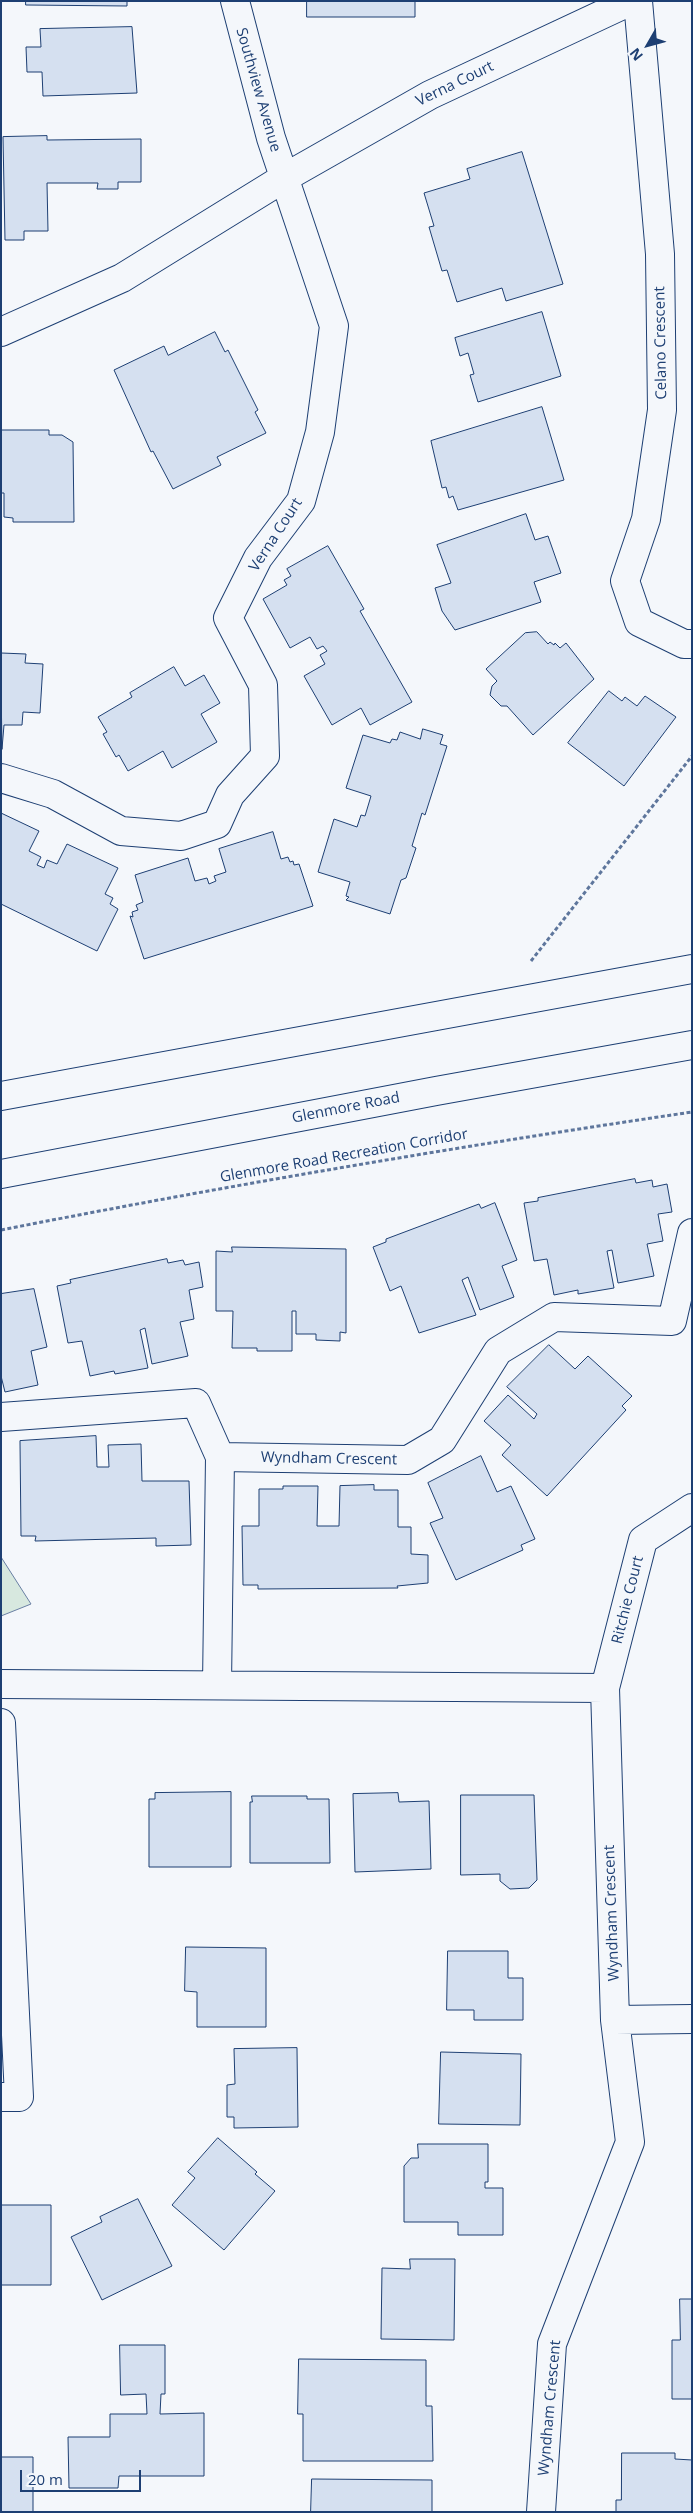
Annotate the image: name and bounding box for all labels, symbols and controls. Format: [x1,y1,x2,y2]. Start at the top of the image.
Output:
north arrow [623,20,673,70]
street label: Southview Avenue [232,26,284,154]
text: N [625,44,647,65]
street label: Verna Court [413,57,497,111]
street label: Celano Crescent [651,286,671,400]
street label: Verna Court [246,495,306,575]
street label: Glenmore Road [291,1089,401,1127]
street label: Glenmore Road Recreation Corridor [219,1125,469,1187]
street label: Wyndham Crescent [261,1449,397,1469]
street label: Ritchie Court [608,1554,648,1646]
street label: Wyndham Crescent [601,1845,623,1981]
street label: Wyndham Crescent [535,2339,565,2477]
scale bar [22,2460,144,2492]
text: 20 m [28,2469,63,2489]

